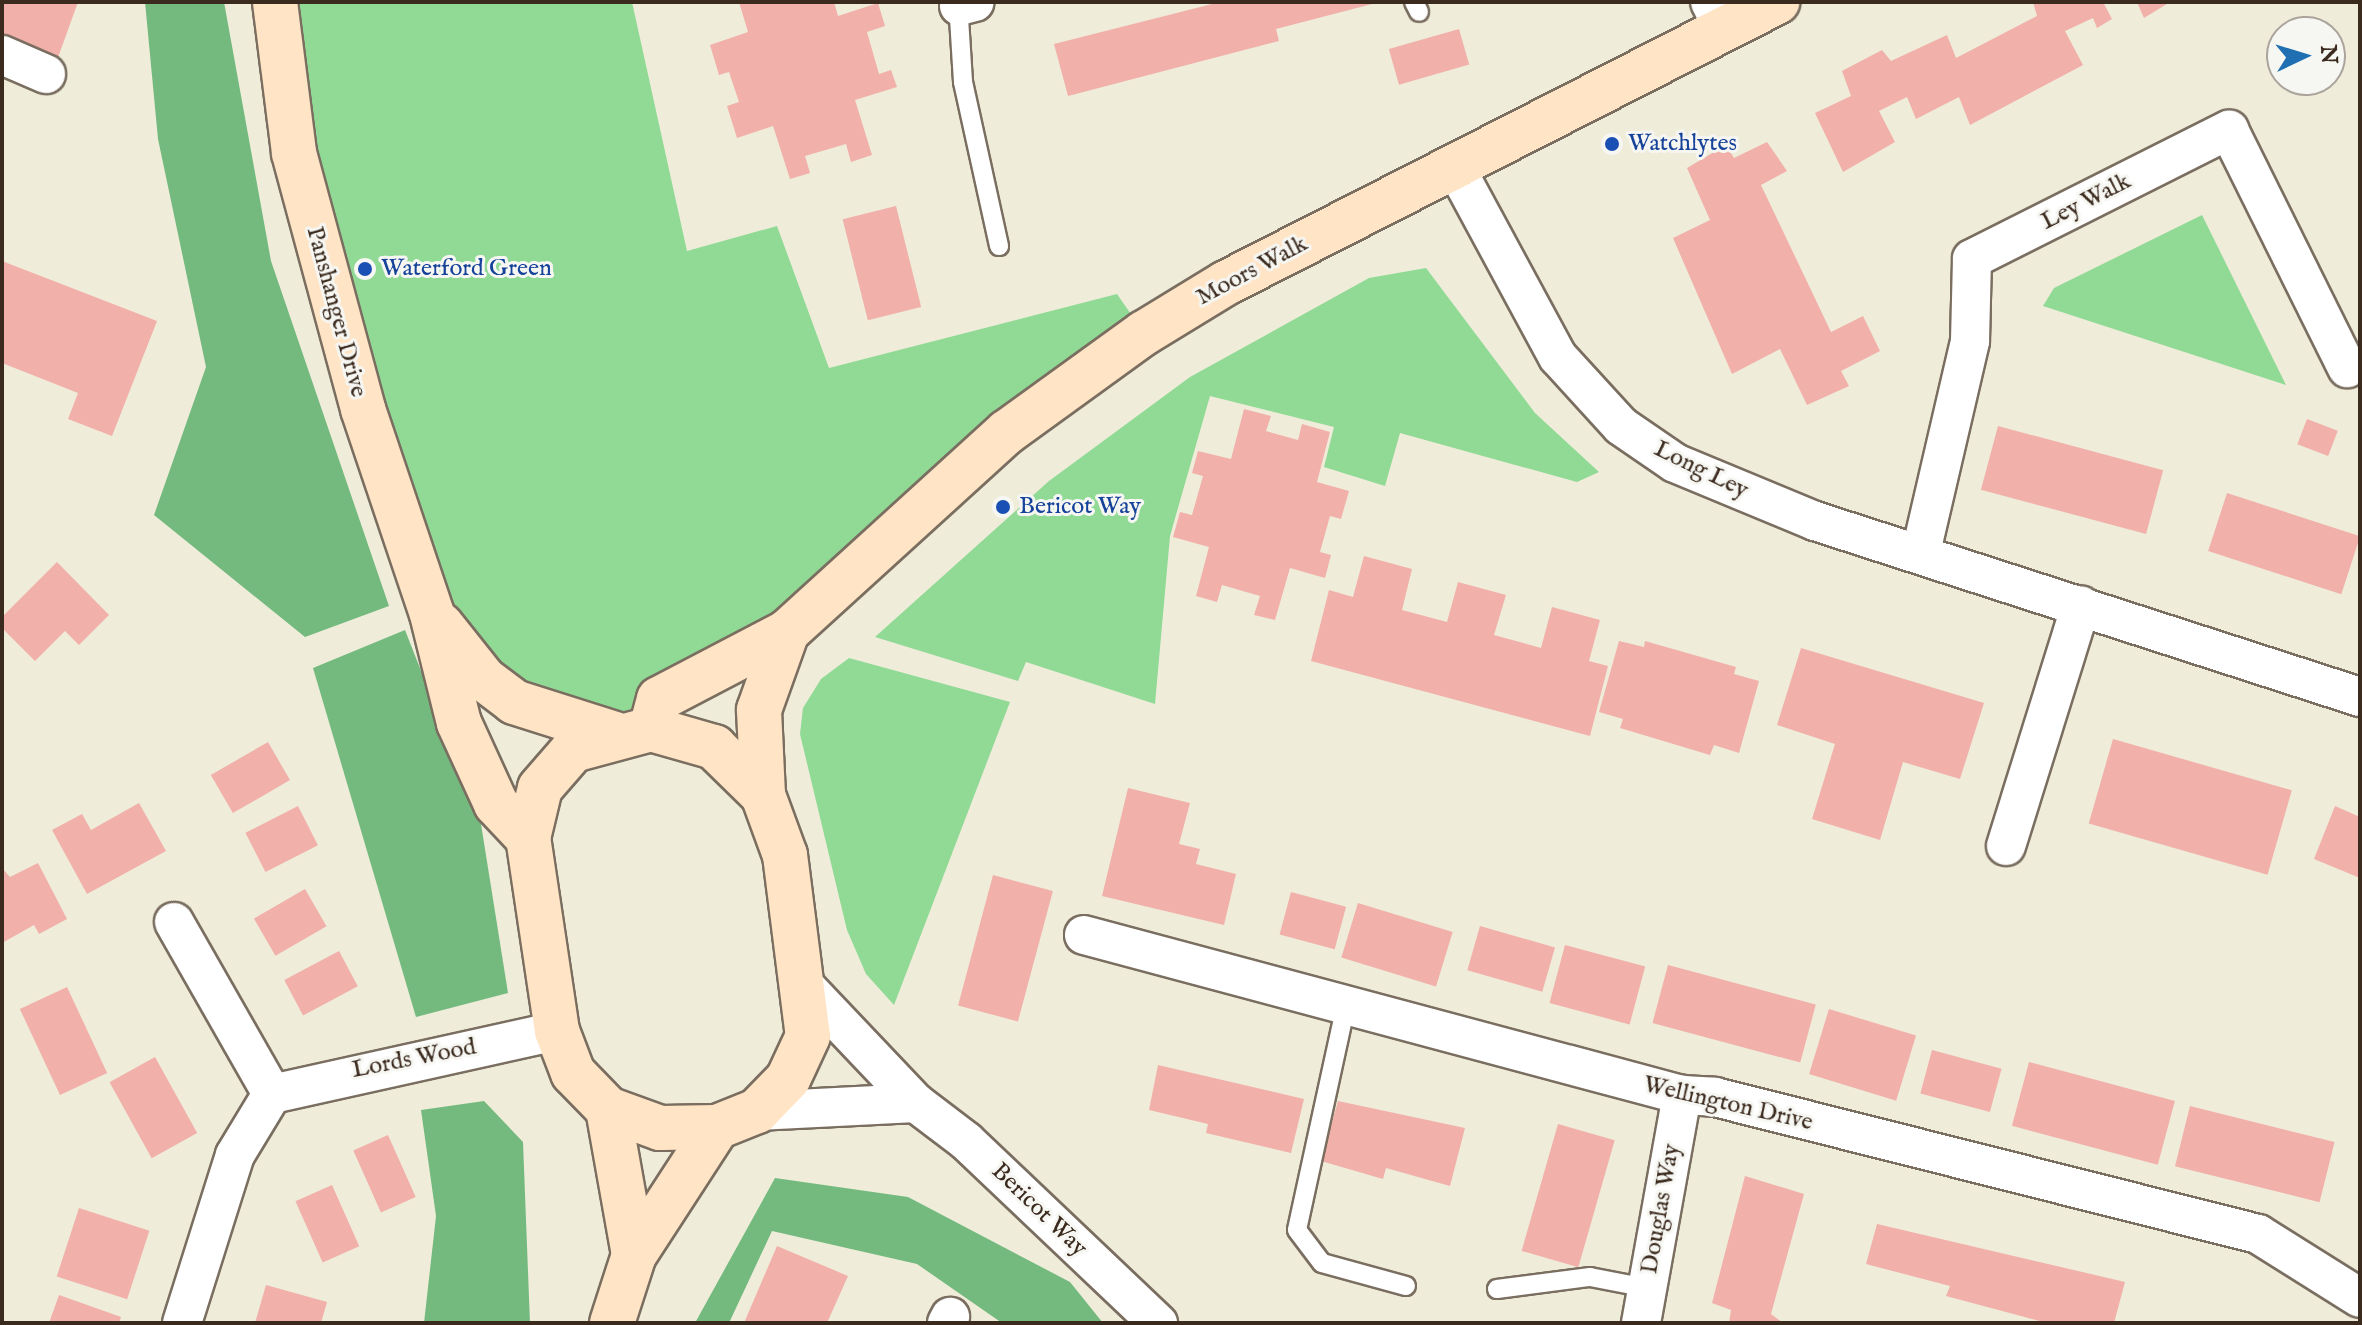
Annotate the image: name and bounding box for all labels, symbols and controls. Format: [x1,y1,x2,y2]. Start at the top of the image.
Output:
north arrow [2266,16,2346,96]
text: N [2313,44,2343,65]
place label: Watchlytes [1628,130,1737,158]
marker: Watchlytes [1603,135,1621,153]
street label: Ley Walk [2036,167,2136,237]
street label: Panshanger Drive [299,224,373,400]
street label: Moors Walk [1191,230,1313,312]
place label: Waterford Green [381,255,552,283]
marker: Waterford Green [356,260,374,278]
street label: Long Ley [1649,435,1753,505]
place label: Bericot Way [1019,493,1141,521]
marker: Bericot Way [994,498,1012,516]
street label: Lords Wood [350,1033,478,1085]
street label: Wellington Drive [1640,1071,1816,1137]
street label: Douglas Way [1635,1142,1687,1276]
street label: Bericot Way [985,1157,1093,1263]

